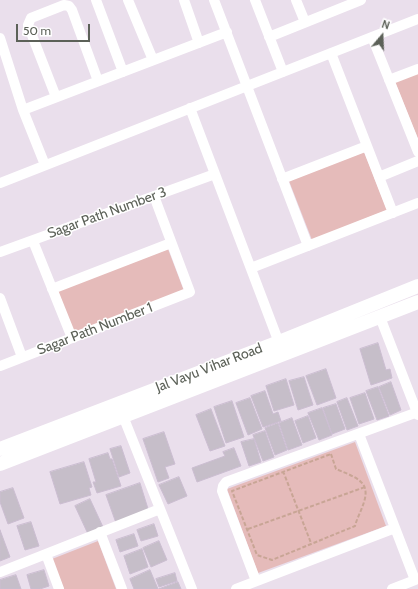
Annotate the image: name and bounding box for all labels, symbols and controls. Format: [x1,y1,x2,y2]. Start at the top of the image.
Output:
scale bar [18,16,92,42]
north arrow [362,16,402,56]
text: N [380,17,392,33]
text: 50 m [23,23,51,38]
street label: Sagar Path Number 3 [45,184,169,242]
street label: Sagar Path Number 1 [35,299,155,359]
street label: Jal Vayu Vihar Road [153,340,265,396]

